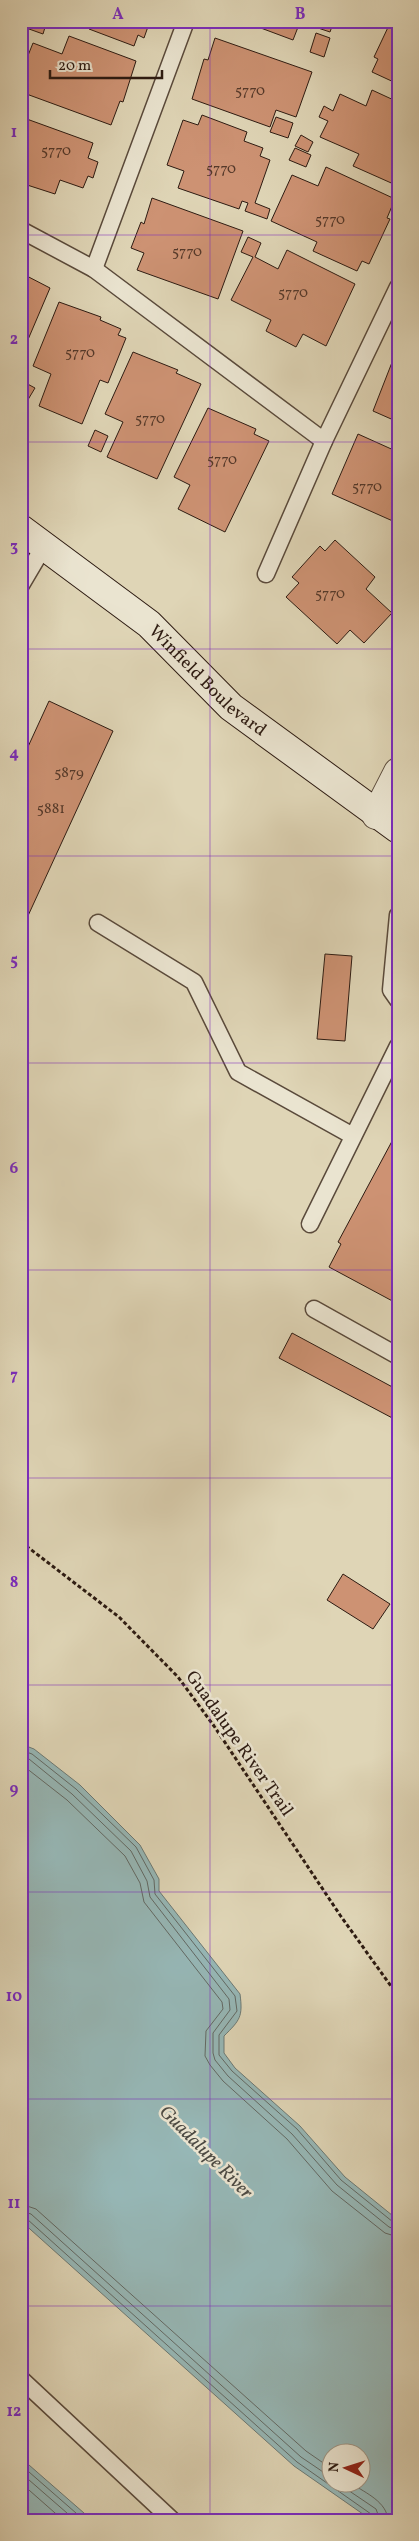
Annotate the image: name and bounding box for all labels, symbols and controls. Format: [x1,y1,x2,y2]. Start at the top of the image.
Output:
text: A [112,4,124,26]
text: B [295,4,306,26]
scale bar [50,48,162,80]
text: 20 m [58,56,91,77]
house number: 5770 [235,81,265,102]
text: 1 [11,122,17,144]
house number: 5770 [41,141,71,162]
house number: 5770 [206,159,236,180]
house number: 5770 [315,210,345,231]
house number: 5770 [172,242,202,263]
house number: 5770 [278,283,308,304]
text: 2 [10,329,18,351]
house number: 5770 [65,343,95,364]
house number: 5770 [135,409,165,430]
house number: 5770 [207,450,237,471]
house number: 5770 [352,477,382,498]
text: 3 [10,536,18,558]
house number: 5770 [315,584,345,605]
street label: Winfield Boulevard [142,620,271,743]
text: 4 [9,743,19,765]
house number: 5879 [54,763,84,784]
house number: 5881 [37,799,65,820]
text: 5 [10,950,18,972]
text: 6 [10,1158,19,1180]
text: 7 [10,1365,18,1387]
text: 8 [10,1572,18,1594]
street label: Guadalupe River Trail [179,1666,299,1822]
text: 9 [10,1779,19,1801]
text: 10 [6,1986,22,2008]
water label: Guadalupe River [153,2100,259,2206]
text: 11 [8,2193,20,2215]
text: 12 [7,2401,21,2423]
north arrow [322,2444,372,2494]
text: N [325,2461,344,2473]

